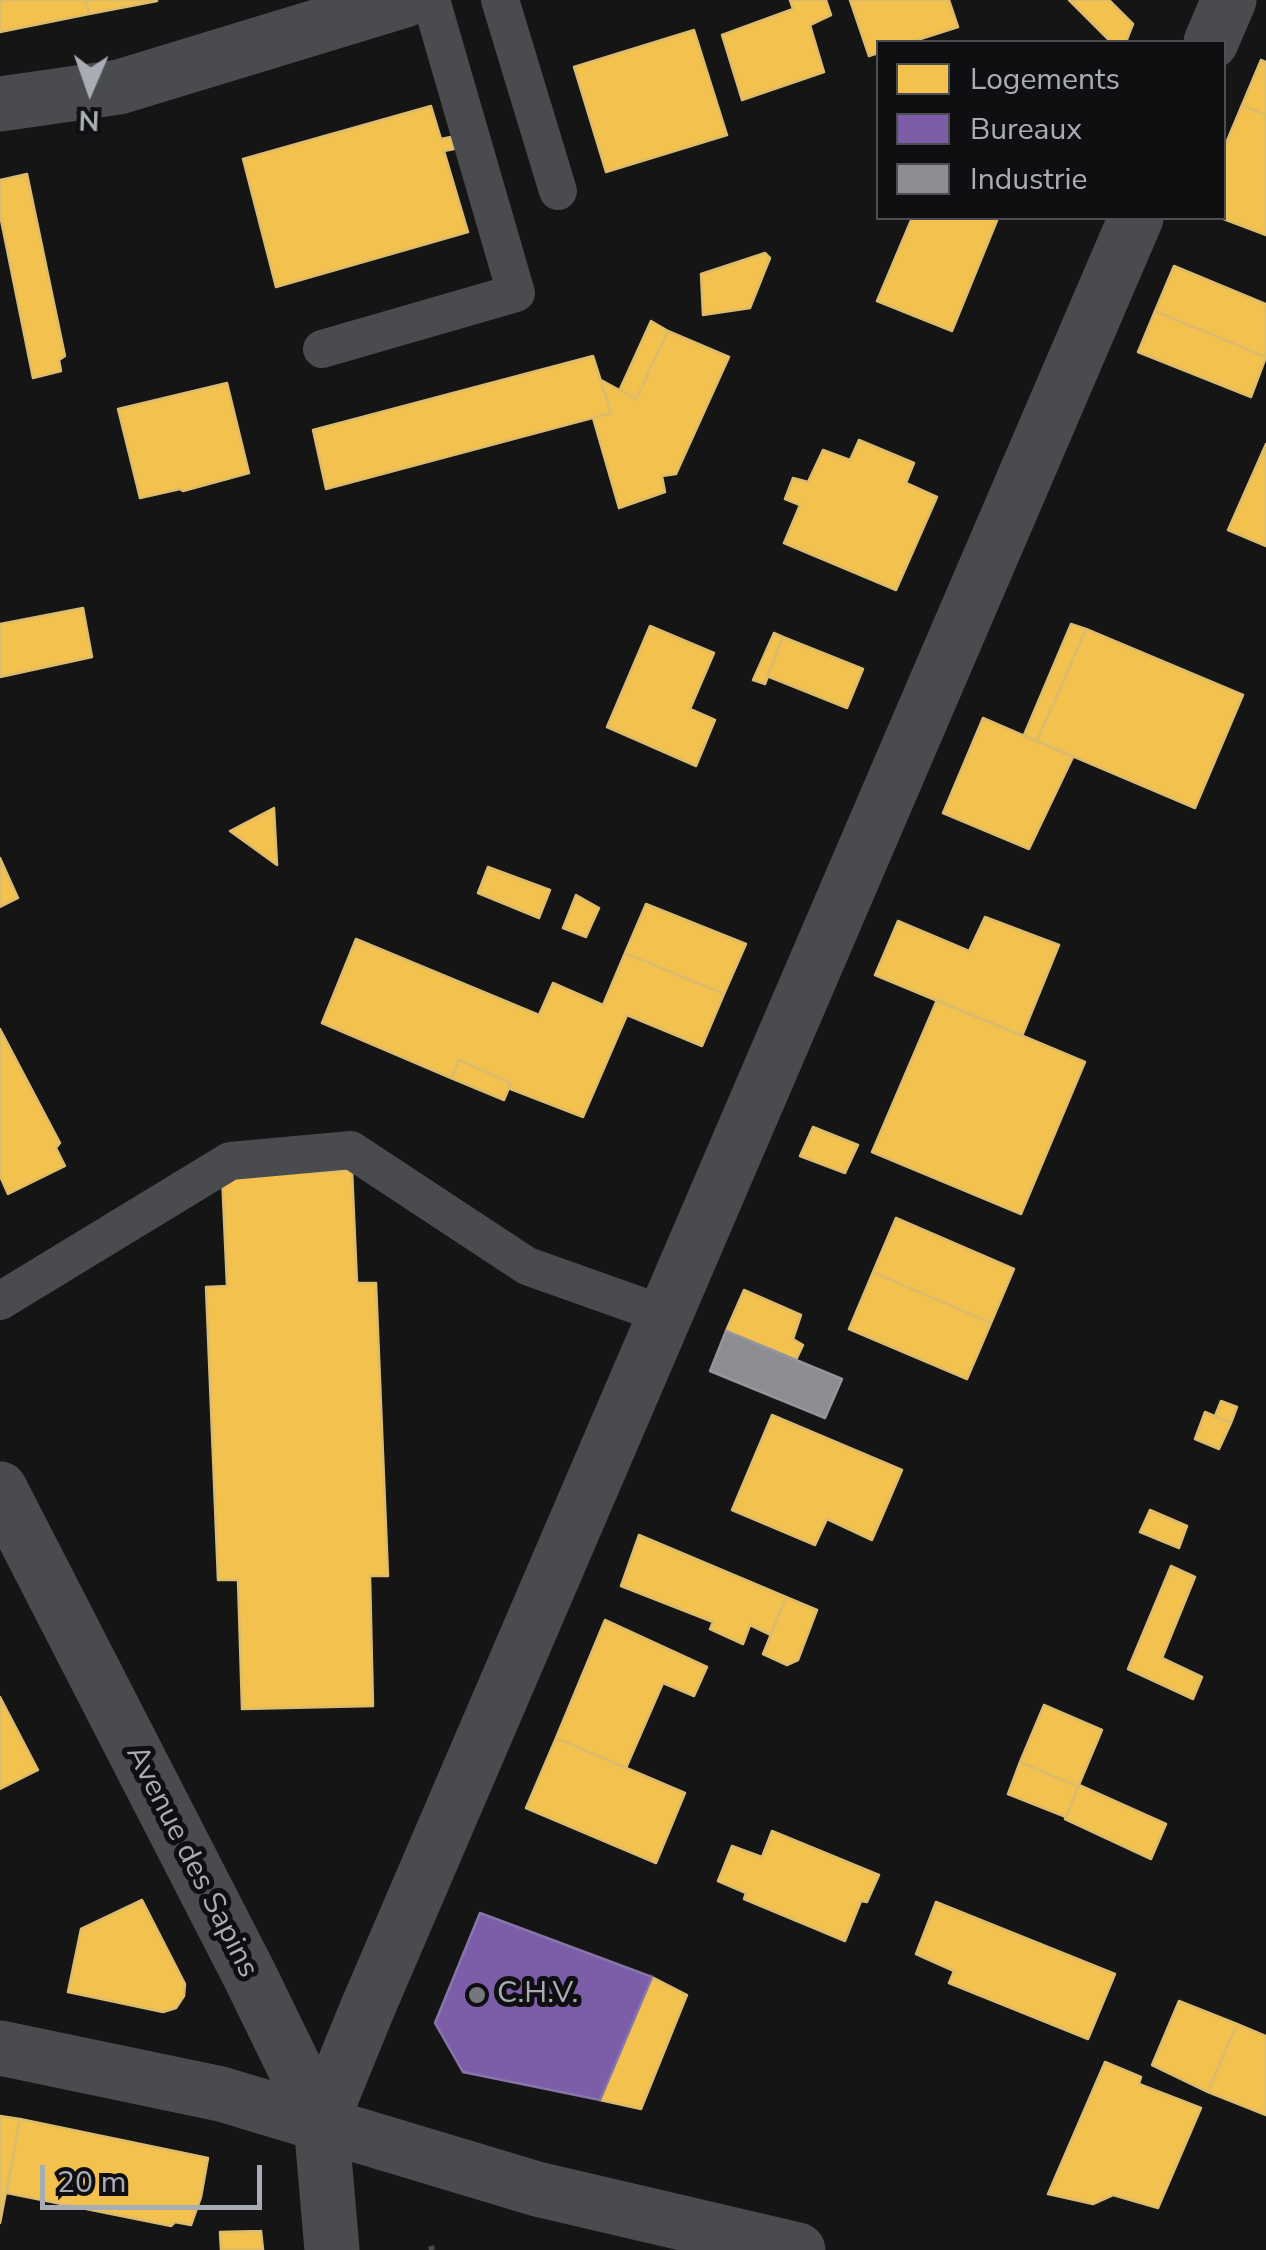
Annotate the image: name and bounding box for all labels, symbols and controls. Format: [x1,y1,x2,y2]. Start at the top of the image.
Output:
north arrow [40,40,140,140]
legend [876,40,1226,220]
text: Logements [970,59,1120,100]
text: N [78,101,100,139]
text: Bureaux [970,109,1082,150]
text: Industrie [970,159,1087,200]
street label: Avenue des Sapins [117,1740,265,1984]
place label: C.H.V. [497,1977,578,2013]
marker: C.H.V. [466,1984,488,2006]
scale bar [45,2145,268,2207]
text: 20 m [57,2162,126,2203]

